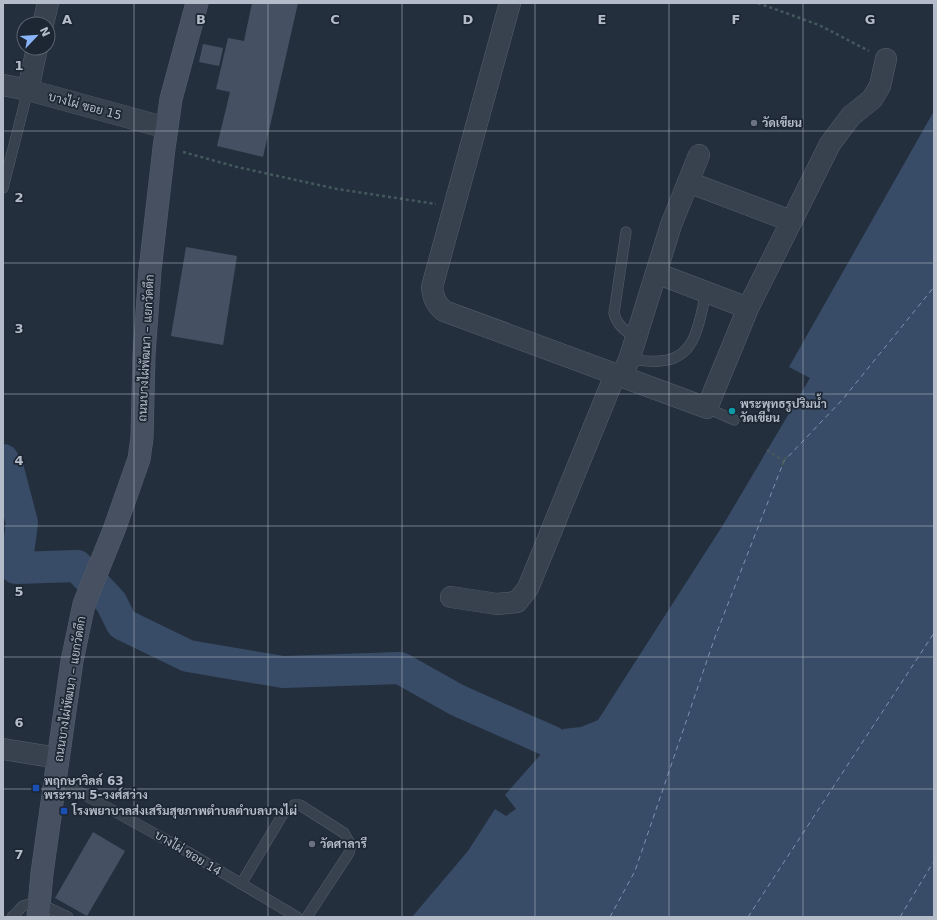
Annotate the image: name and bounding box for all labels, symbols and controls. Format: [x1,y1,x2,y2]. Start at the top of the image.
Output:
text: A [62,12,72,27]
text: B [196,12,206,27]
text: C [330,12,340,27]
text: D [463,12,474,27]
text: E [598,12,606,27]
text: F [732,12,740,27]
text: G [865,12,875,27]
north arrow [16,16,56,56]
text: N [37,25,52,39]
text: 1 [14,58,24,73]
street label: บางไผ่ ซอย 15 [47,89,123,123]
place label: วัดเขียน [762,115,802,130]
marker: วัดเขียน [749,118,759,128]
text: 2 [14,190,24,205]
street label: ถนนบางไผ่พัฒนา – แยกวัดตึก [134,274,157,422]
text: 3 [14,321,24,336]
place label: พระพุทธรูปริมน้ำ วัดเขียน [740,393,827,425]
marker: พระพุทธรูปริมน้ำ วัดเขียน [727,406,737,416]
text: 4 [14,453,24,468]
text: 5 [14,584,24,599]
street label: ถนนบางไผ่พัฒนา – แยกวัดตึก [51,615,88,763]
text: 6 [14,715,24,730]
place label: พฤกษาวิลล์ 63 พระราม 5-วงศ์สว่าง [44,773,148,802]
marker: พฤกษาวิลล์ 63 พระราม 5-วงศ์สว่าง [31,783,41,793]
place label: โรงพยาบาลส่งเสริมสุขภาพตำบลตำบลบางไผ่ [71,803,297,819]
marker: โรงพยาบาลส่งเสริมสุขภาพตำบลตำบลบางไผ่ [59,806,69,816]
street label: บางไผ่ ซอย 14 [152,827,224,878]
place label: วัดศาลารี [320,836,367,851]
marker: วัดศาลารี [307,839,317,849]
text: 7 [14,847,24,862]

